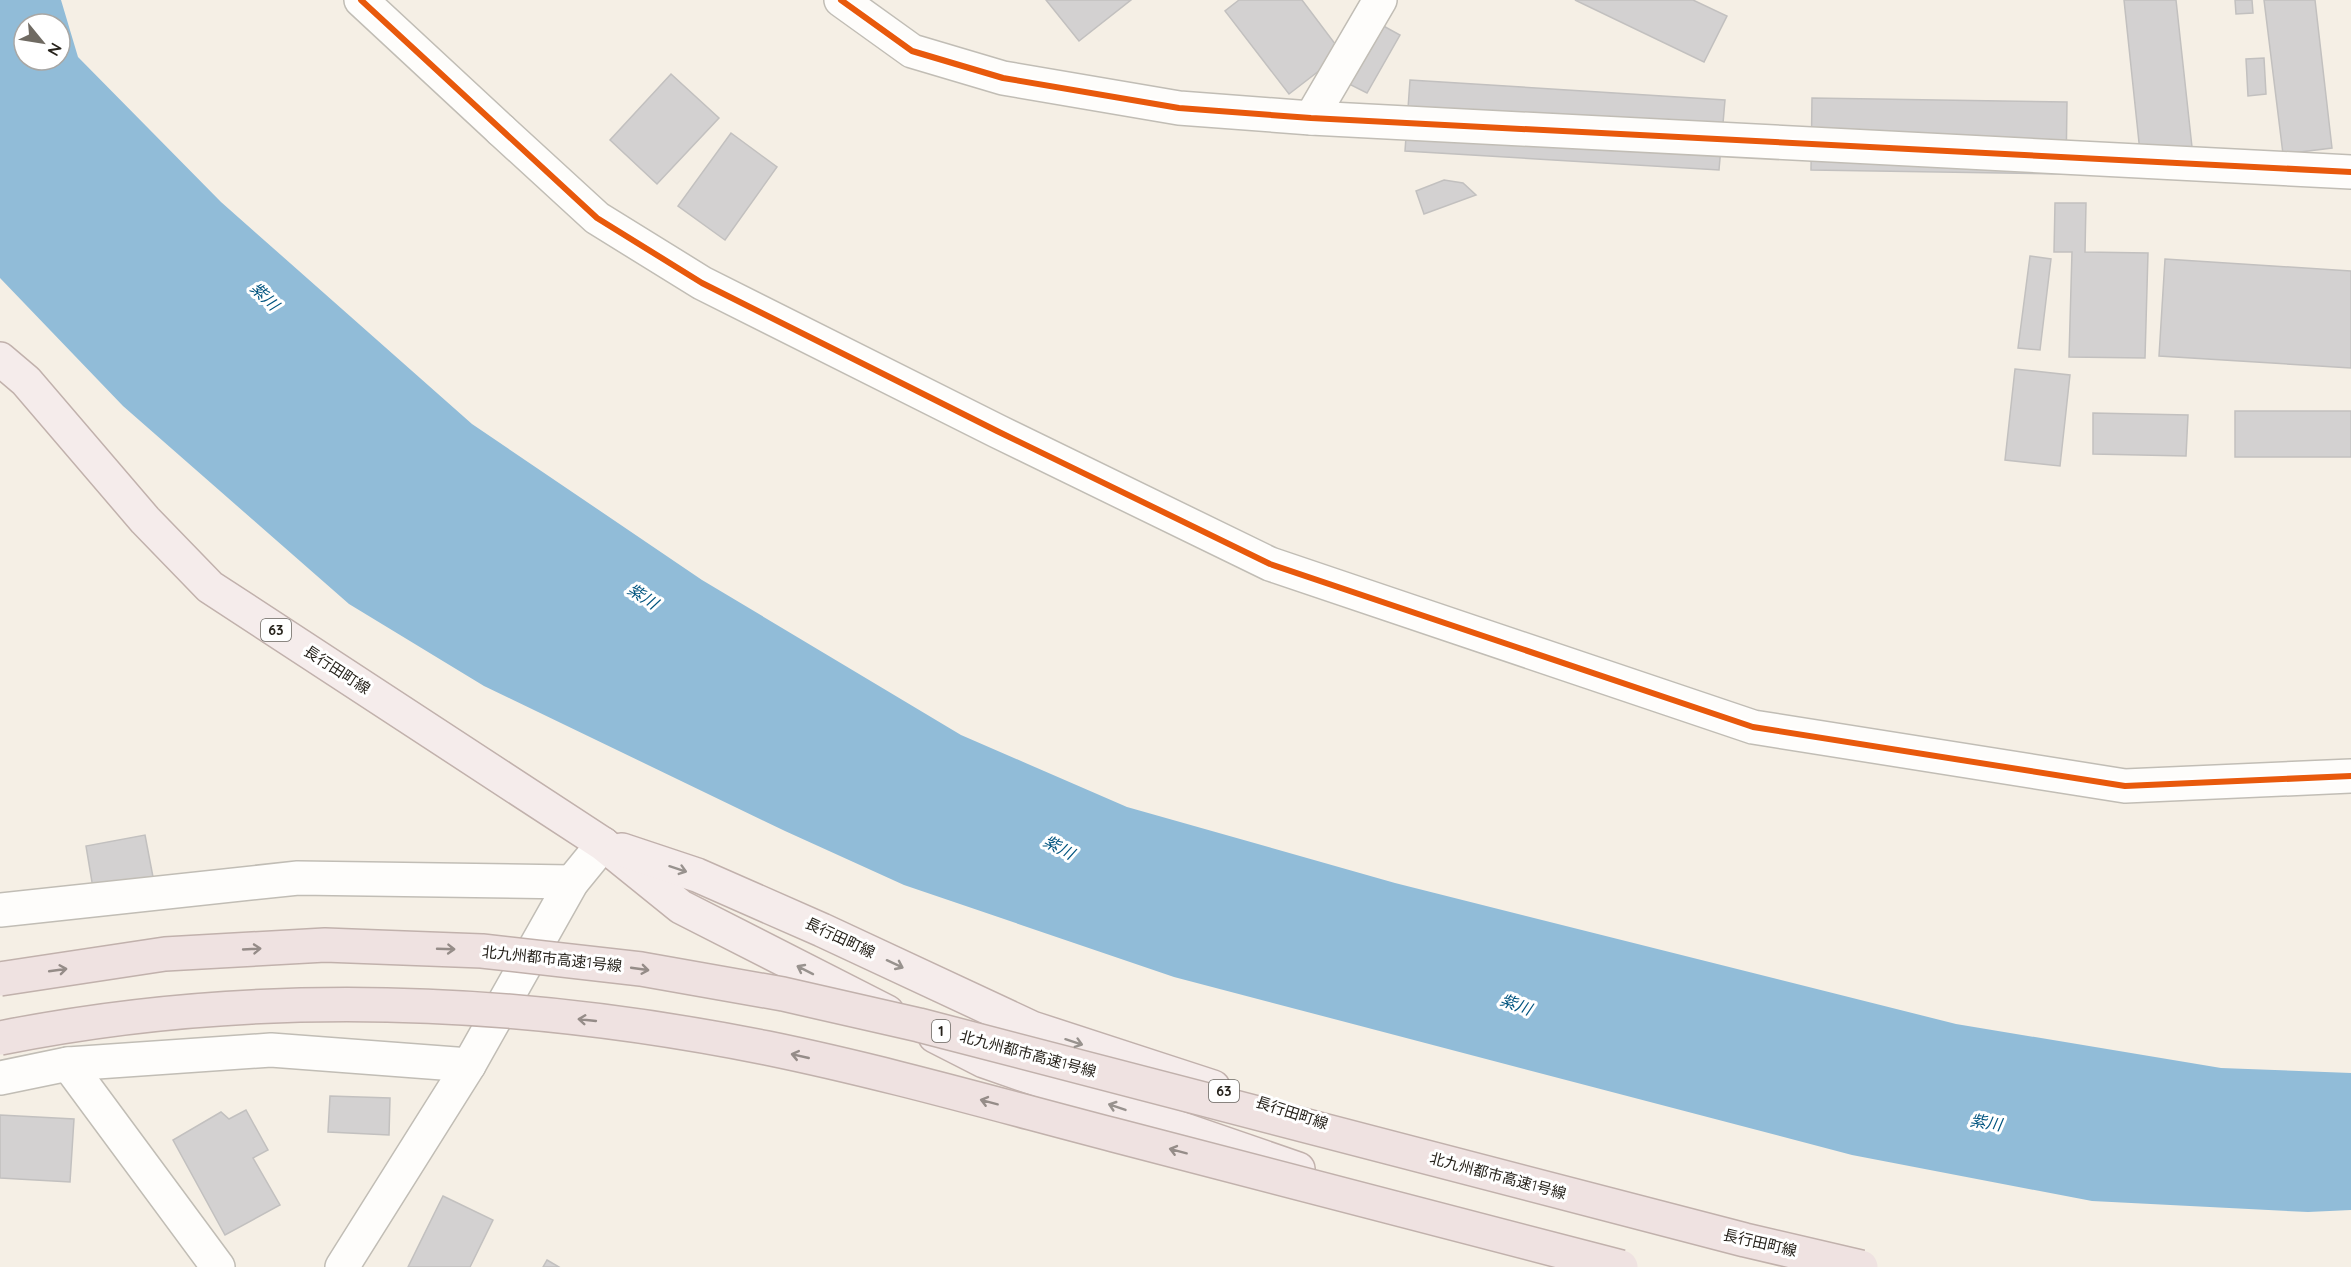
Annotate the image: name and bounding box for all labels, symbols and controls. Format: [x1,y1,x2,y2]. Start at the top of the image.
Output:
north arrow [12,12,72,72]
text: N [43,39,67,60]
water label: 紫川 [247,278,285,316]
water label: 紫川 [624,579,664,614]
road number: 63 [261,619,291,641]
street label: 長行田町線 [301,641,374,698]
water label: 紫川 [1040,831,1080,864]
one-way arrow [668,864,687,875]
street label: 長行田町線 [802,913,878,962]
street label: 北九州都市高速1号線 [481,942,623,975]
one-way arrow [241,944,261,955]
one-way arrow [436,944,456,955]
one-way arrow [886,959,904,971]
one-way arrow [630,963,650,974]
one-way arrow [47,964,67,975]
one-way arrow [796,964,814,975]
water label: 紫川 [1498,989,1536,1020]
one-way arrow [578,1014,598,1025]
road number: 1 [932,1020,950,1042]
street label: 北九州都市高速1号線 [958,1026,1098,1081]
one-way arrow [1064,1037,1083,1048]
one-way arrow [791,1049,810,1061]
road number: 63 [1209,1080,1239,1102]
street label: 長行田町線 [1254,1092,1331,1133]
one-way arrow [980,1096,999,1107]
one-way arrow [1108,1101,1127,1112]
water label: 紫川 [1969,1110,2005,1135]
one-way arrow [1169,1145,1188,1157]
street label: 北九州都市高速1号線 [1428,1148,1568,1203]
street label: 長行田町線 [1721,1225,1799,1260]

